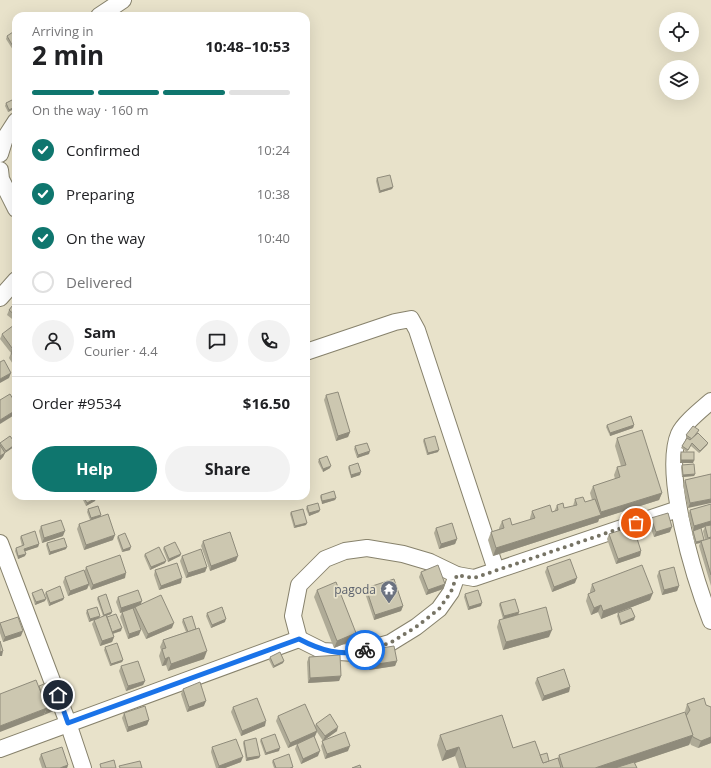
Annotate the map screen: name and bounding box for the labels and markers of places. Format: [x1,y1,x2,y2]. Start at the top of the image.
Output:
pin [619,506,653,540]
temple icon: pagoda [379,579,399,604]
place label: pagoda [334,581,376,598]
pin [41,678,75,712]

